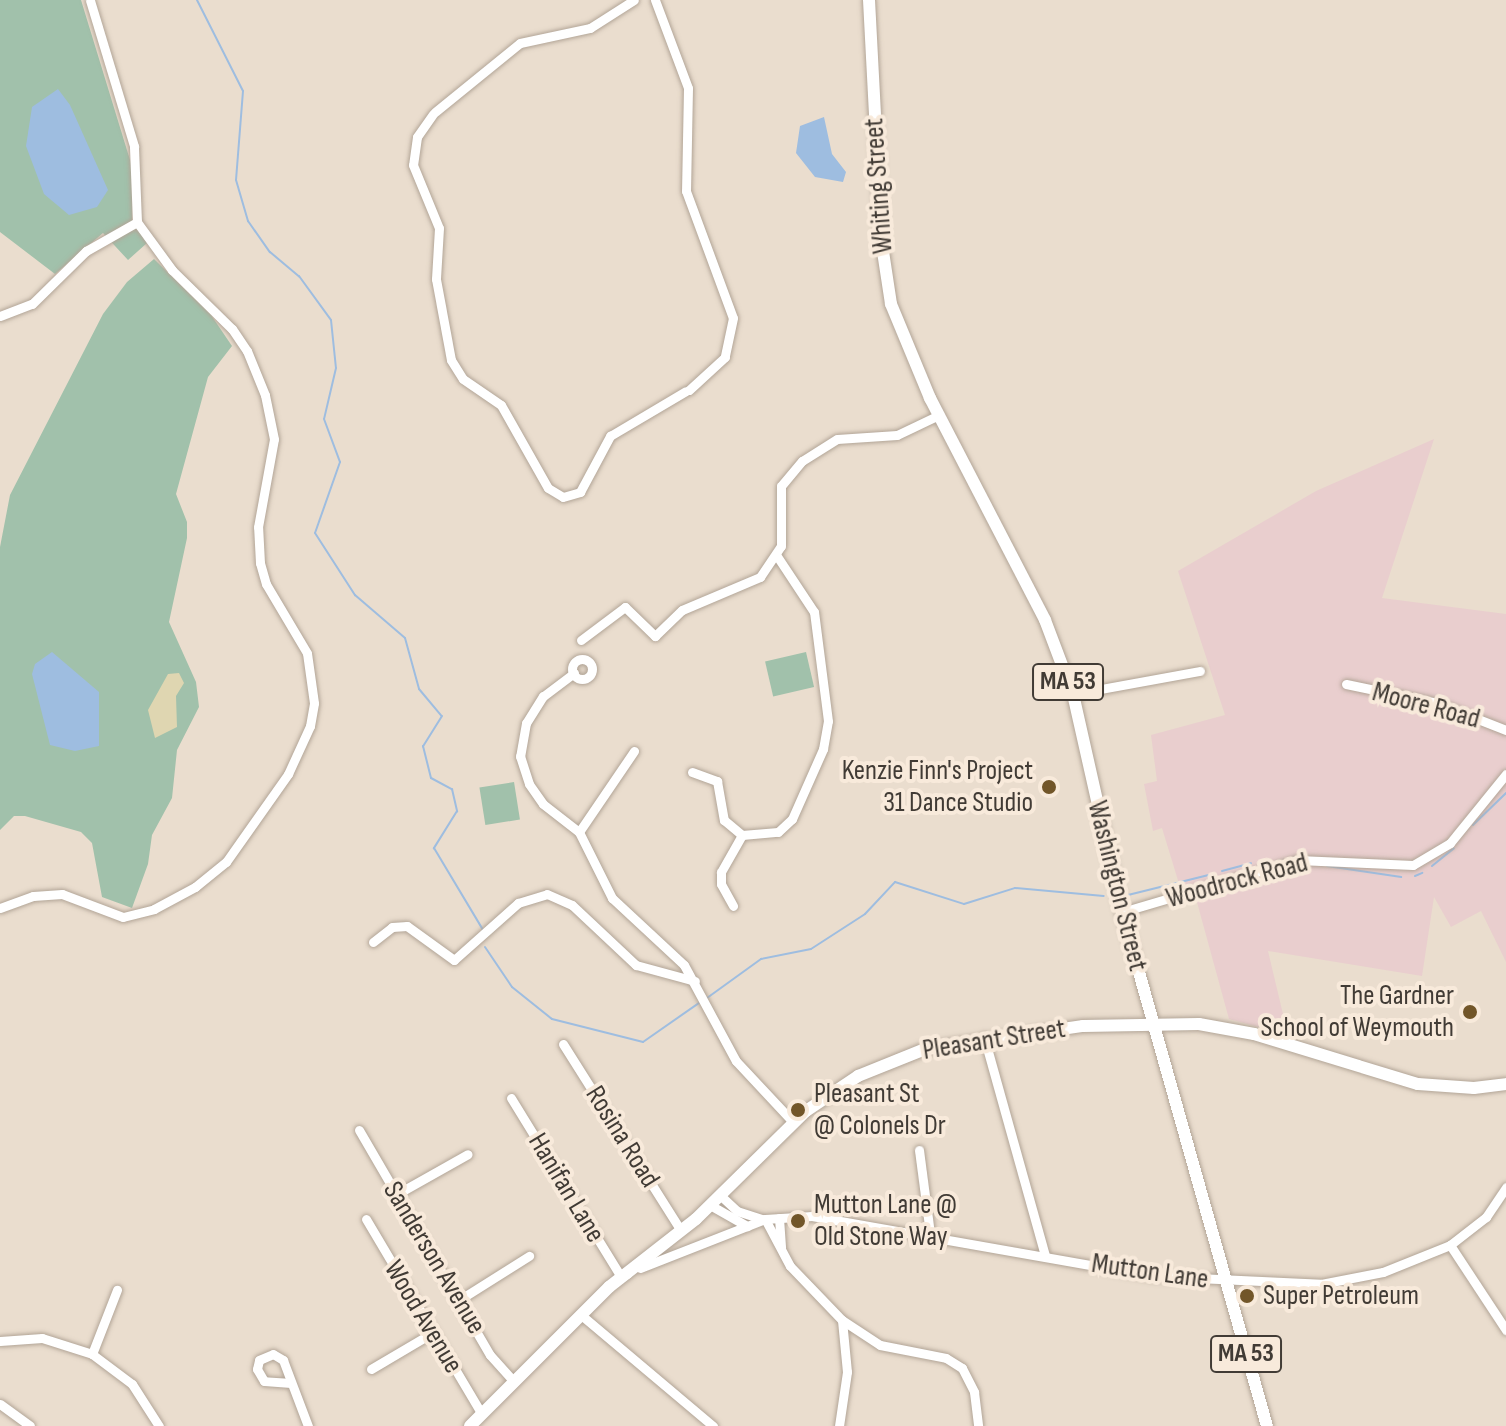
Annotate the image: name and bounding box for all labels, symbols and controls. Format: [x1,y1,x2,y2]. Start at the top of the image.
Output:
street label: Whiting Street [858,117,900,255]
road number: MA 53 [1032,660,1104,704]
street label: Moore Road [1369,676,1483,736]
place label: Kenzie Finn's Project 31 Dance Studio [842,754,1033,820]
marker: Kenzie Finn's Project 31 Dance Studio [1040,778,1058,796]
street label: Washington Street [1080,798,1154,974]
street label: Woodrock Road [1163,846,1311,916]
place label: The Gardner School of Weymouth [1260,979,1454,1045]
marker: The Gardner School of Weymouth [1461,1003,1479,1021]
street label: Pleasant Street [920,1012,1068,1068]
place label: Pleasant St @ Colonels Dr [814,1077,946,1143]
street label: Rosina Road [578,1080,666,1194]
marker: Pleasant St @ Colonels Dr [789,1101,807,1119]
street label: Hanifan Lane [520,1127,612,1249]
street label: Sanderson Avenue [375,1176,493,1340]
place label: Mutton Lane @ Old Stone Way [814,1188,957,1254]
marker: Mutton Lane @ Old Stone Way [789,1212,807,1230]
street label: Mutton Lane [1089,1247,1211,1297]
street label: Wood Avenue [376,1255,470,1379]
place label: Super Petroleum [1263,1279,1419,1313]
marker: Super Petroleum [1238,1287,1256,1305]
road number: MA 53 [1210,1332,1282,1376]

